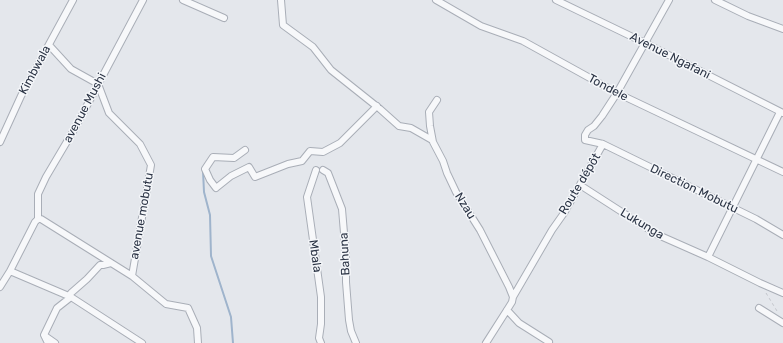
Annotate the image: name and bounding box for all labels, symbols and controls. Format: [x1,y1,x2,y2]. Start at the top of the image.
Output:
street label: Avenue Ngafani [627,30,713,82]
street label: Kimbwala [16,43,54,97]
street label: avenue Mushi [61,71,109,145]
street label: Tondele [585,71,631,105]
street label: Route dépôt [556,151,604,217]
street label: Direction Mobutu [648,161,740,217]
street label: avenue mobutu [127,172,157,260]
street label: Nzau [451,190,479,222]
street label: Lukunga [618,205,666,243]
street label: Bahuna [337,232,353,276]
street label: Mbala [306,239,324,273]

